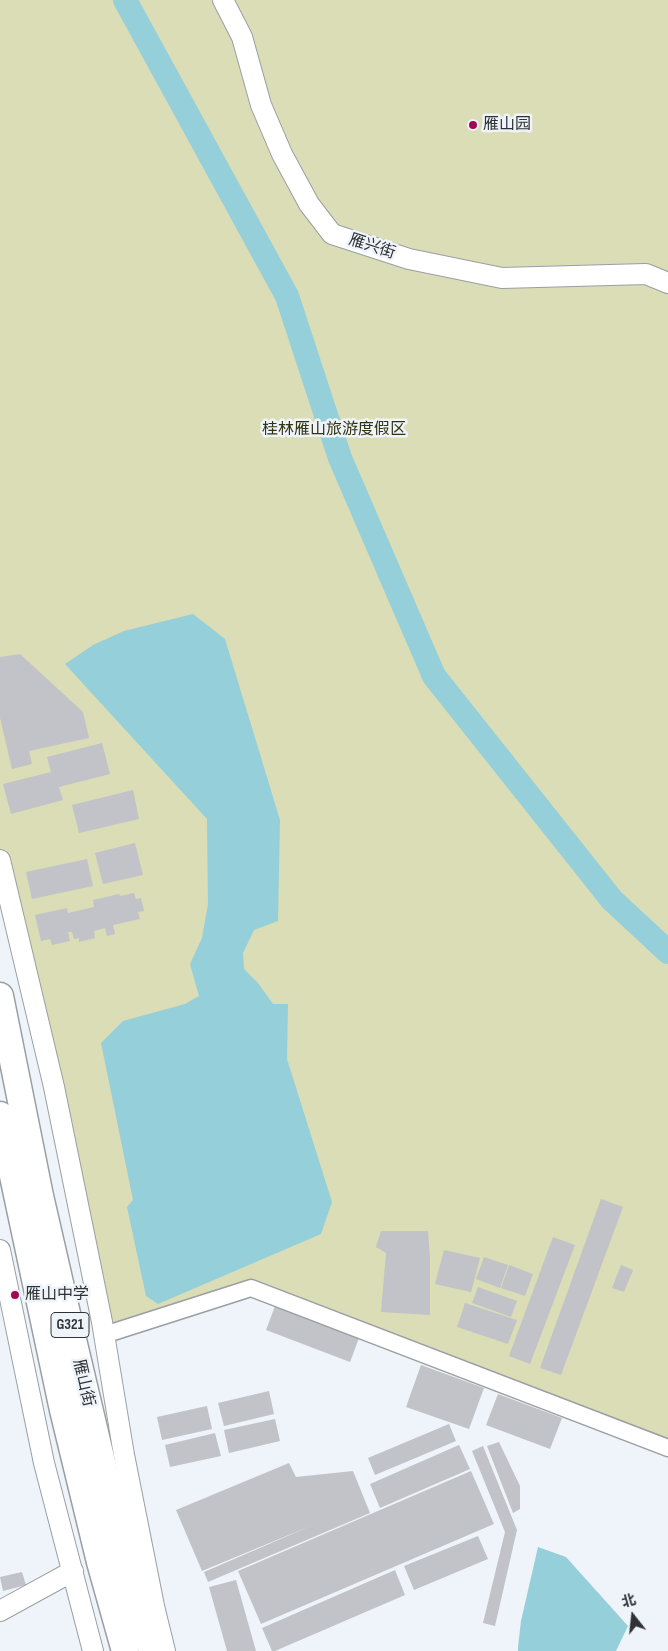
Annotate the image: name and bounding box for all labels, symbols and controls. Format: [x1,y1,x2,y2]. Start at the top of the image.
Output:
place label: 雁山园 [483,115,531,135]
marker: 雁山园 [467,119,479,131]
street label: 雁兴街 [346,230,398,264]
park label: 桂林雁山旅游度假区 [262,420,406,440]
place label: 雁山中学 [25,1285,89,1305]
marker: 雁山中学 [9,1289,21,1301]
road number: G321 [51,1312,89,1338]
street label: 雁山街 [68,1357,98,1409]
north arrow [608,1591,658,1641]
text: 北 [620,1591,638,1611]

